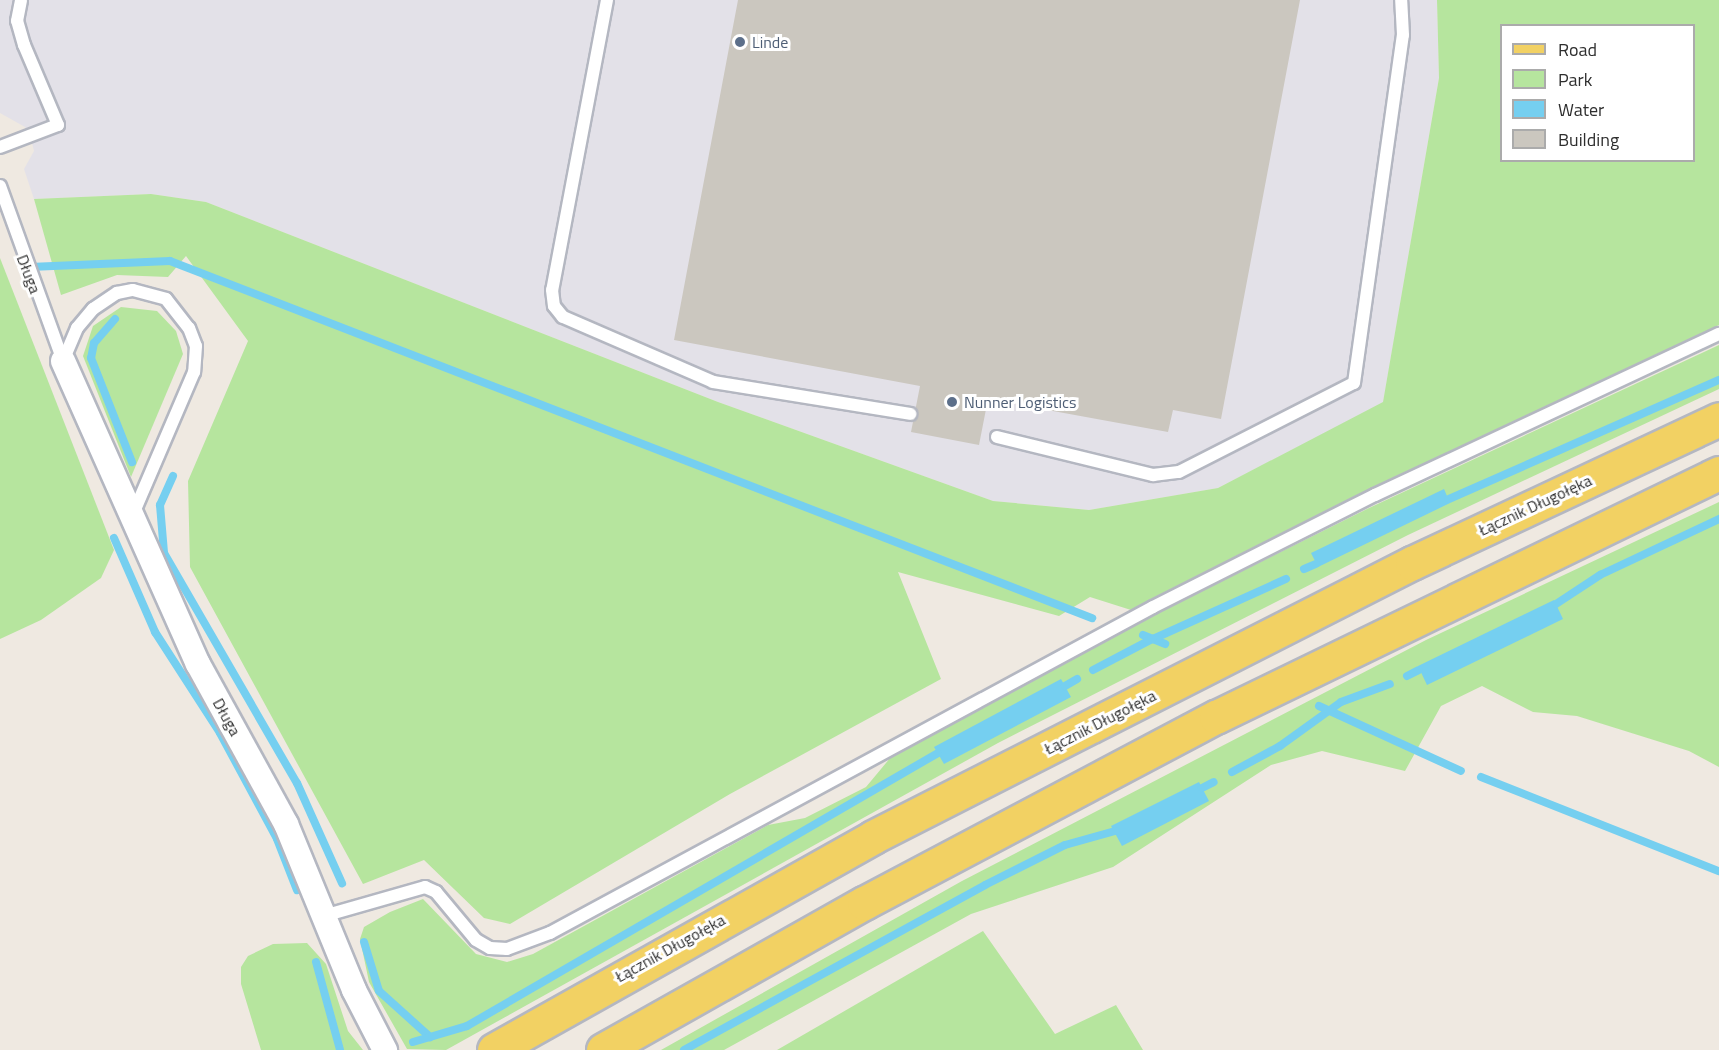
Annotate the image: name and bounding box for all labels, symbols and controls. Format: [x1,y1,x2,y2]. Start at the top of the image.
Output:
legend [1500,24,1695,162]
place label: Linde [752,32,788,52]
marker: Linde [733,35,747,49]
text: Road [1558,36,1597,63]
text: Park [1558,66,1592,93]
text: Water [1558,96,1604,123]
text: Building [1558,126,1619,153]
street label: Długa [13,252,45,296]
place label: Nunner Logistics [964,392,1076,412]
marker: Nunner Logistics [945,395,959,409]
street label: Łącznik Długołęka [1475,470,1595,540]
street label: Łącznik Długołęka [1041,686,1159,758]
street label: Długa [209,695,245,739]
street label: Łącznik Długołęka [612,910,728,986]

